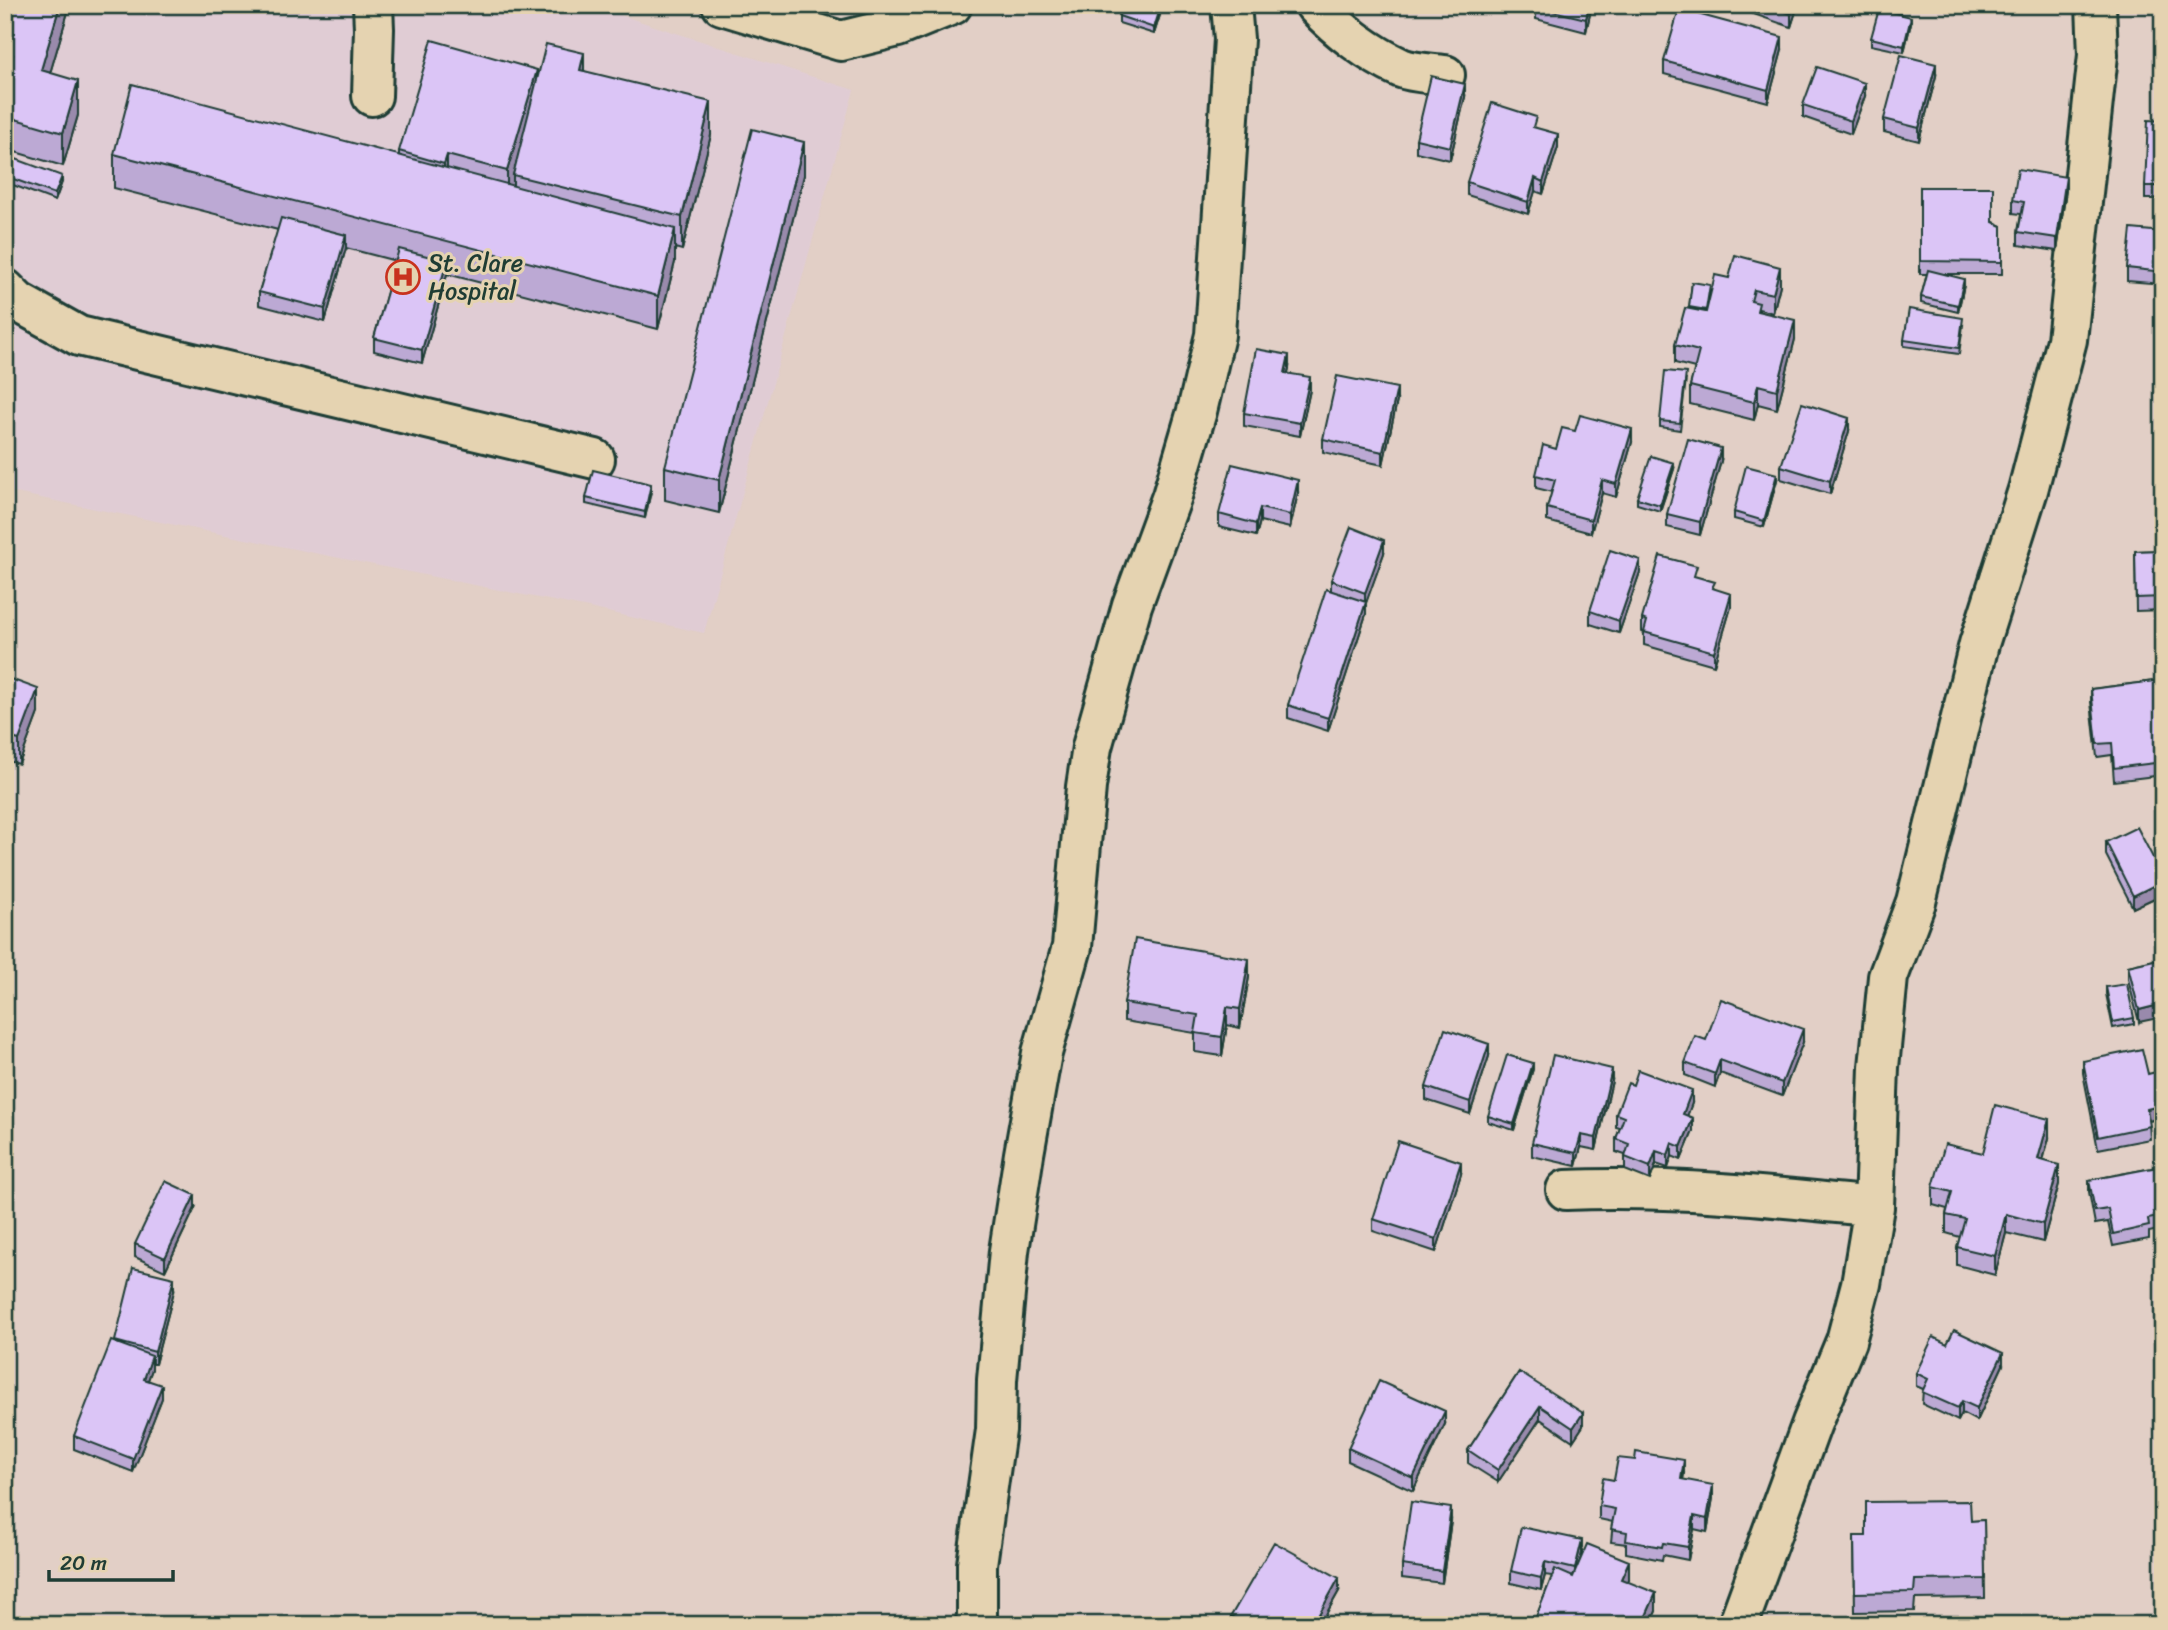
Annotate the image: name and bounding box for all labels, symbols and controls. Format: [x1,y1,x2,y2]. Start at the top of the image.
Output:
place label: St. Clare Hospital [428,242,523,312]
hospital icon: St. Clare Hospital [384,258,422,296]
scale bar [49,1539,173,1583]
text: 20 m [60,1544,107,1582]

